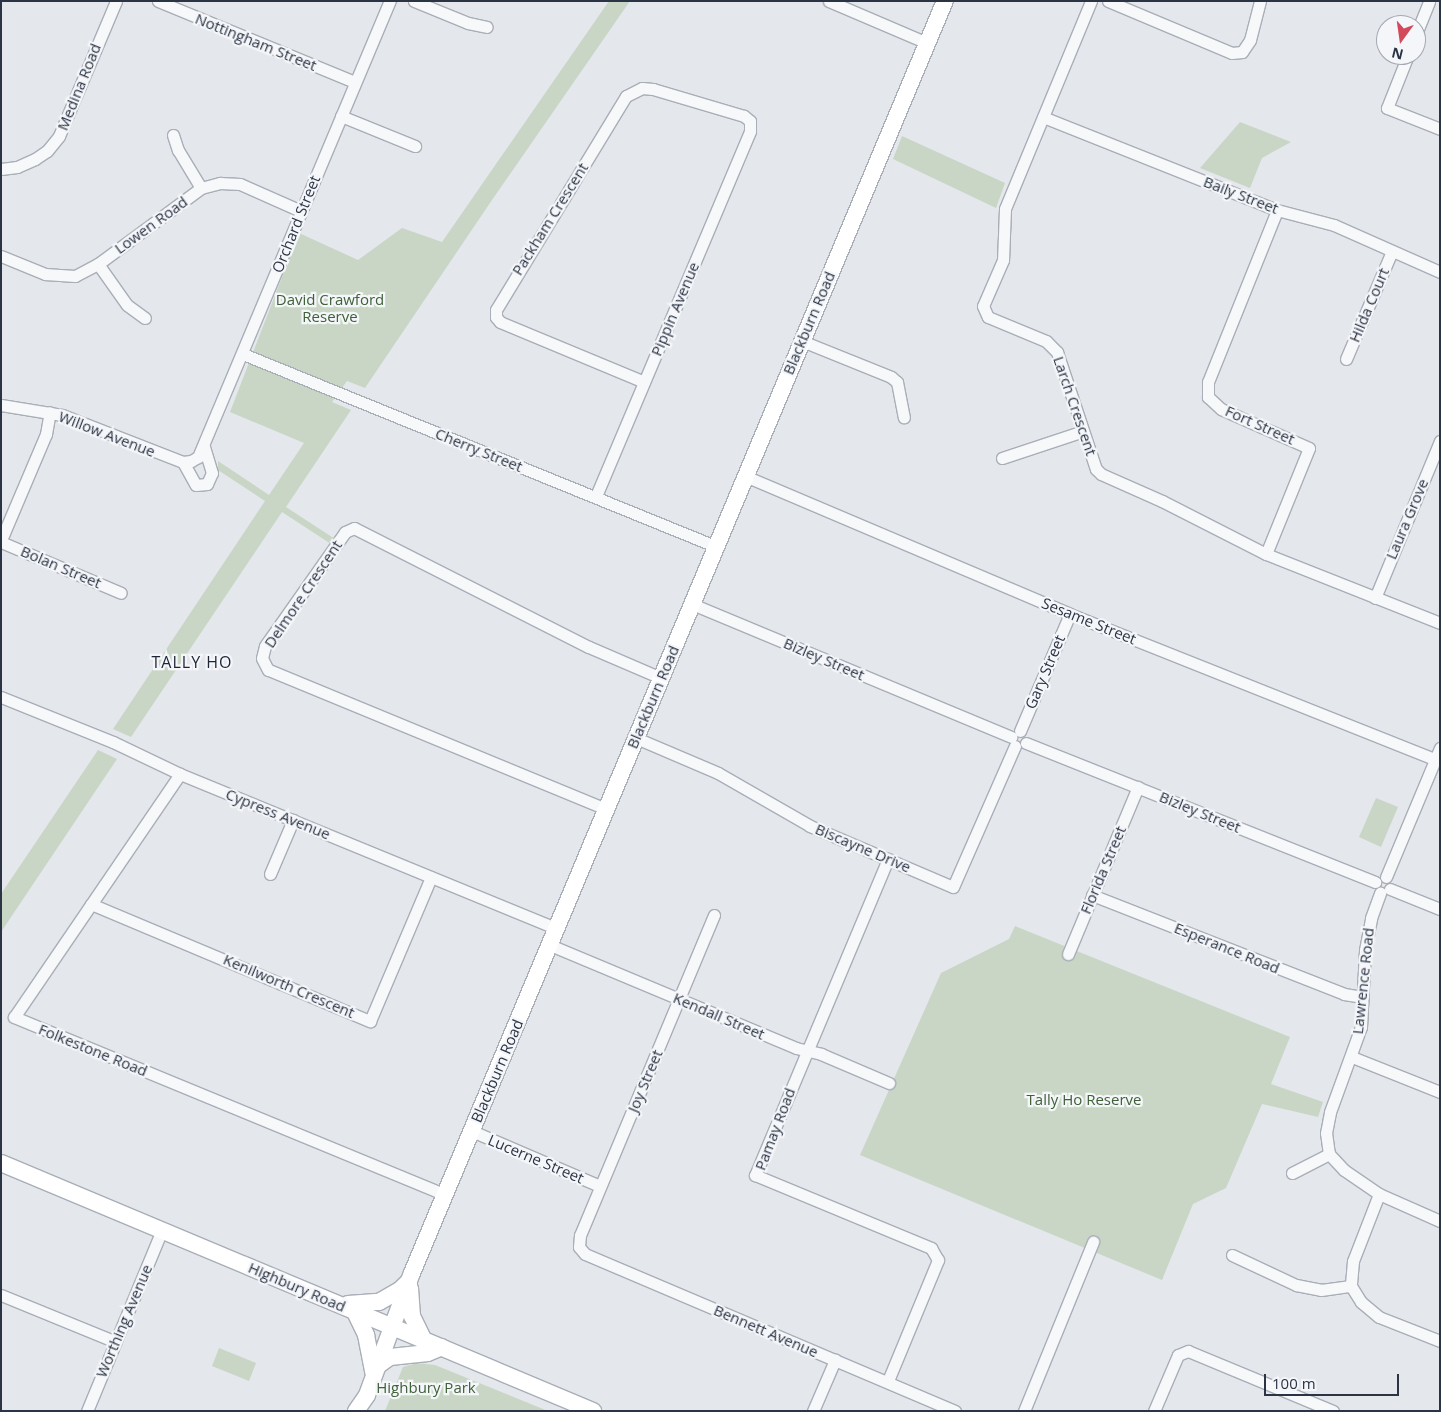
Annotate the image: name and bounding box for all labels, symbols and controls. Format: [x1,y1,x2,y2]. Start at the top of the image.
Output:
street label: Nottingham Street [193,9,319,75]
north arrow [1376,15,1426,65]
street label: Medina Road [53,41,105,133]
text: N [1390,43,1405,65]
street label: Packham Crescent [508,160,592,278]
street label: Baily Street [1201,172,1281,218]
street label: Orchard Street [268,173,324,275]
street label: Lowen Road [111,193,191,257]
street label: Pippin Avenue [647,259,703,359]
street label: Hilda Court [1345,265,1393,345]
street label: Blackburn Road [779,269,839,377]
park label: David Crawford Reserve [276,290,384,325]
street label: Larch Crescent [1050,354,1100,458]
street label: Fort Street [1223,402,1297,448]
street label: Willow Avenue [56,407,158,461]
street label: Cherry Street [433,424,525,476]
street label: Laura Grove [1382,476,1432,562]
street label: Delmore Crescent [260,537,346,651]
street label: Bolan Street [18,542,104,592]
street label: Sesame Street [1039,594,1139,648]
street label: Gary Street [1021,632,1069,712]
street label: Bizley Street [781,634,867,684]
street label: Blackburn Road [623,643,683,751]
district label: TALLY HO [151,652,233,672]
street label: Cypress Avenue [223,785,333,843]
street label: Bizley Street [1157,788,1243,836]
street label: Biscayne Drive [813,820,913,876]
street label: Florida Street [1076,823,1130,917]
street label: Esperance Road [1172,919,1282,977]
street label: Lawrence Road [1348,927,1378,1035]
street label: Kenilworth Crescent [221,950,357,1022]
street label: Kendall Street [671,989,767,1043]
street label: Blackburn Road [467,1017,527,1125]
street label: Folkestone Road [36,1020,150,1080]
street label: Joy Street [624,1047,666,1115]
street label: Pamay Road [751,1085,799,1173]
park label: Tally Ho Reserve [1027,1091,1141,1109]
street label: Lucerne Street [485,1131,587,1187]
street label: Highbury Road [246,1258,348,1316]
street label: Worthing Avenue [92,1262,156,1380]
street label: Bennett Avenue [711,1301,821,1361]
scale bar [1266,1364,1401,1396]
text: 100 m [1272,1373,1316,1393]
park label: Highbury Park [376,1379,476,1397]

